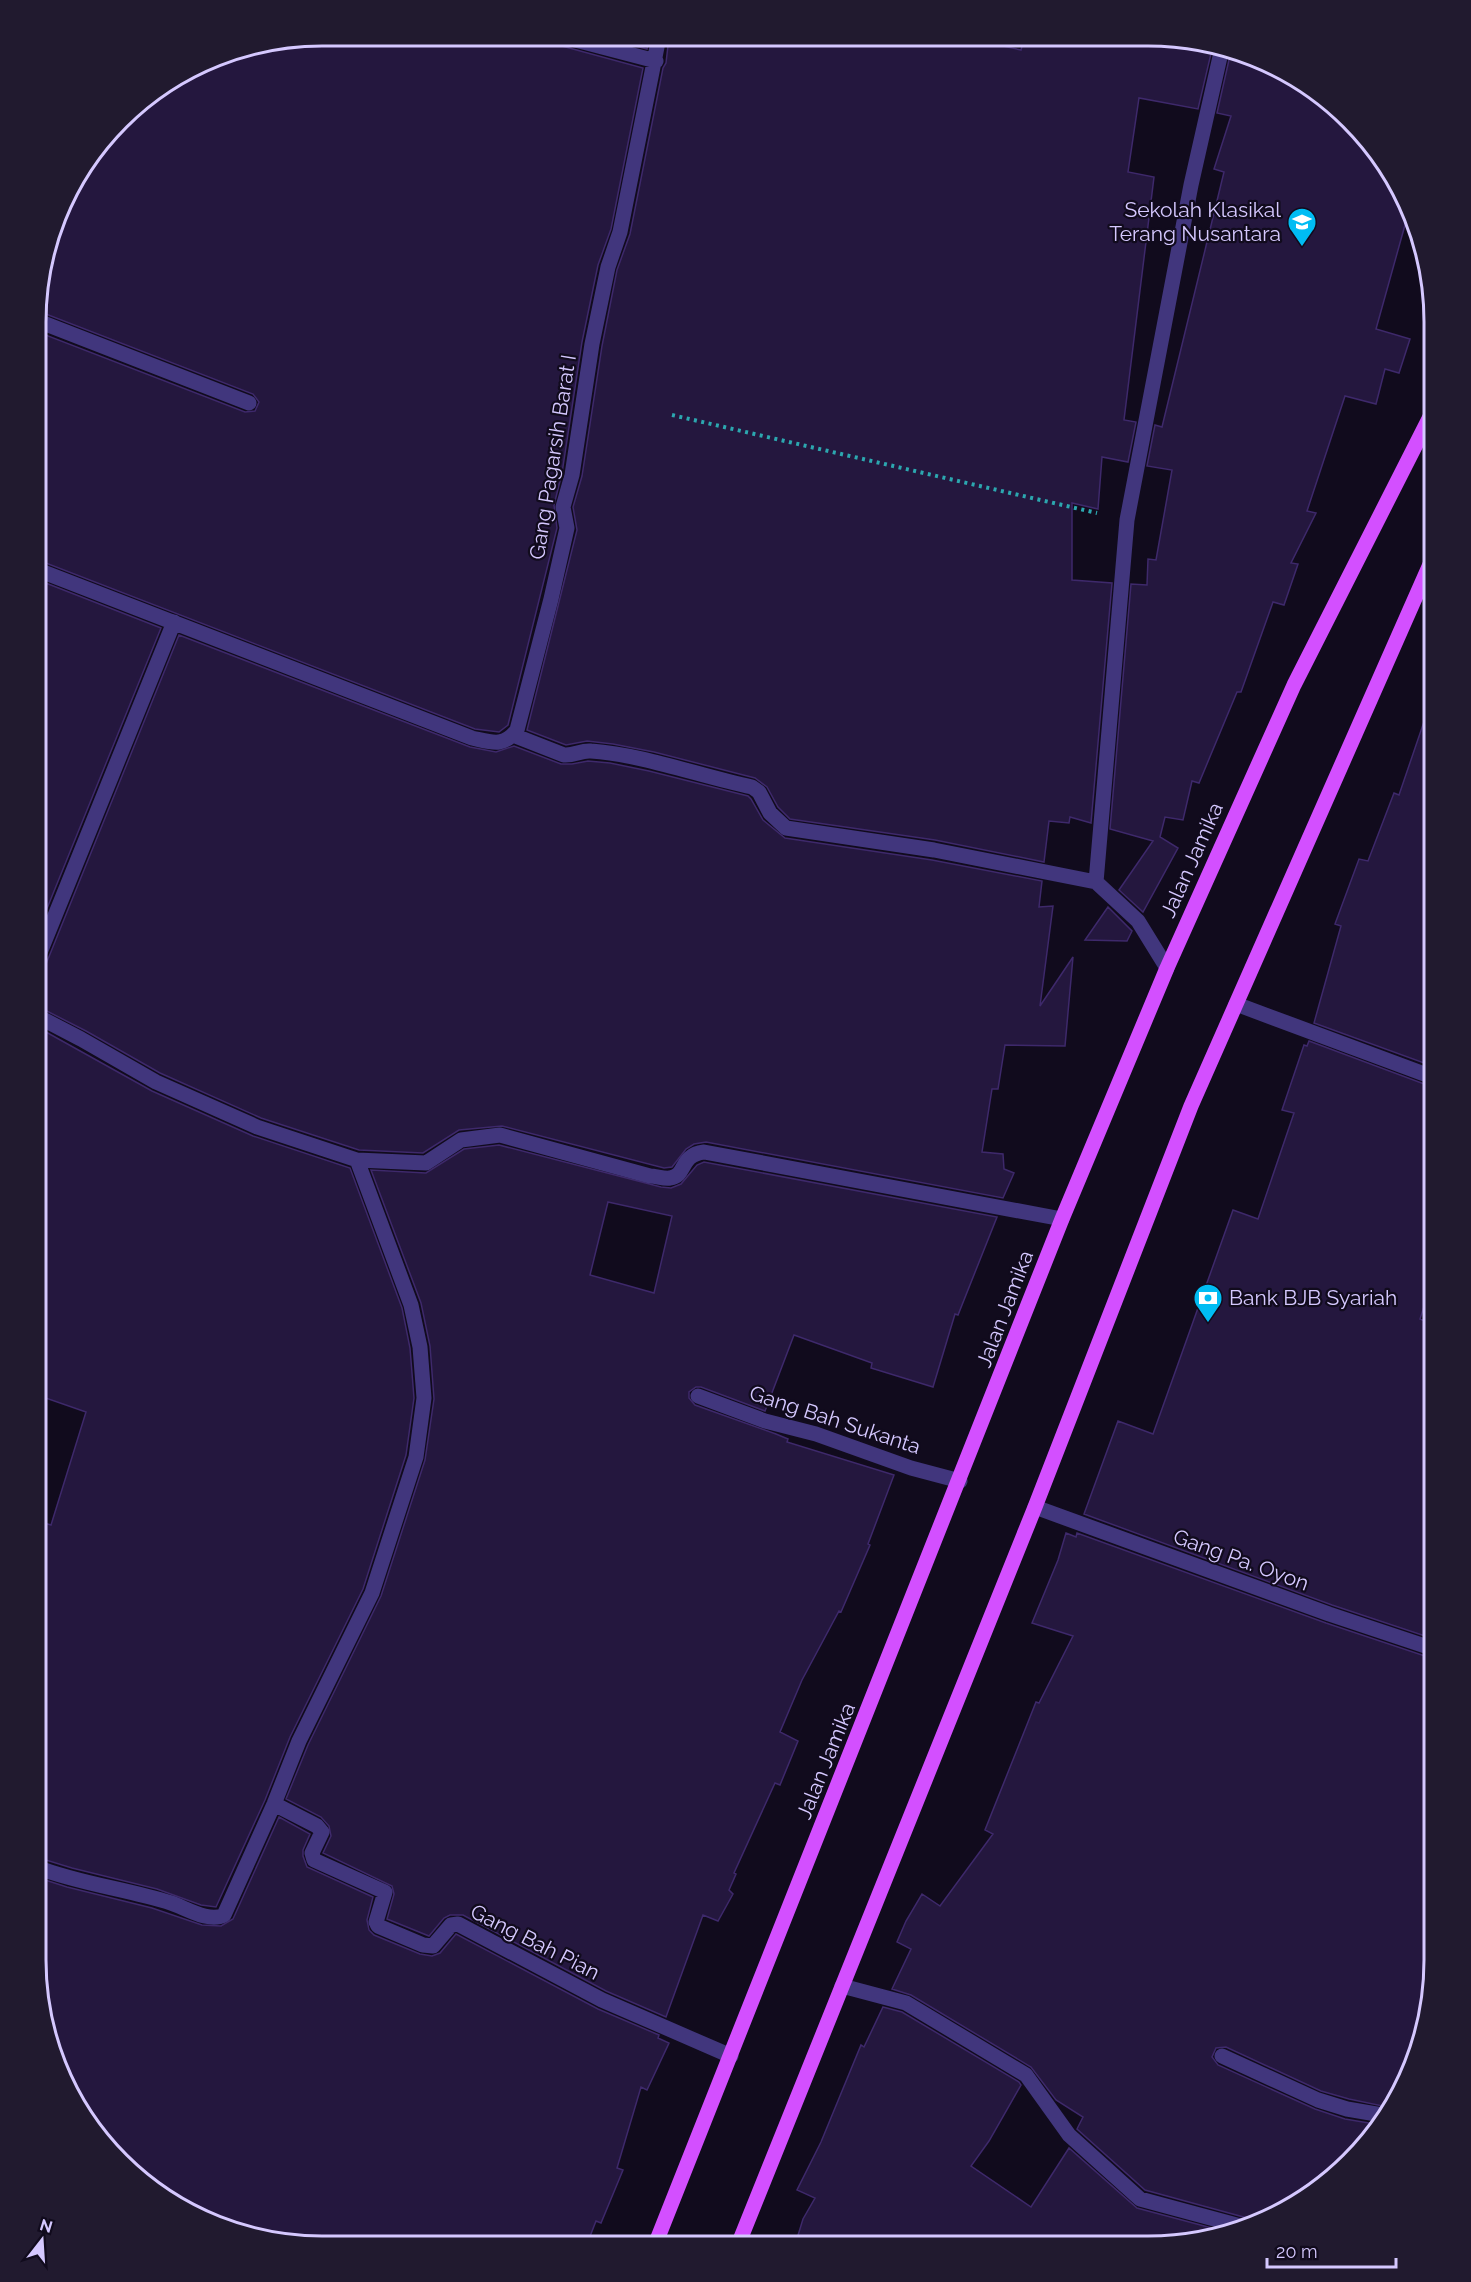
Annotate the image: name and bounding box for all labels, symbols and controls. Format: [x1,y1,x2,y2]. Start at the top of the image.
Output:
place label: Sekolah Klasikal Terang Nusantara [1109,197,1281,246]
school or university icon: Sekolah Klasikal Terang Nusantara [1286,206,1318,248]
street label: Gang Pagarsih Barat I [524,353,581,561]
street label: Jalan Jamika [1155,798,1228,921]
street label: Jalan Jamika [971,1247,1038,1371]
bank icon: Bank BJB Syariah [1192,1282,1224,1324]
place label: Bank BJB Syariah [1229,1285,1397,1310]
street label: Gang Bah Sukanta [746,1380,924,1459]
street label: Gang Pa. Oyon [1170,1523,1312,1596]
street label: Jalan Jamika [791,1699,860,1823]
street label: Gang Bah Pian [467,1898,604,1985]
north arrow [12,2210,72,2270]
text: N [38,2215,55,2237]
scale bar [1267,2231,1396,2269]
text: 20 m [1276,2241,1318,2262]

